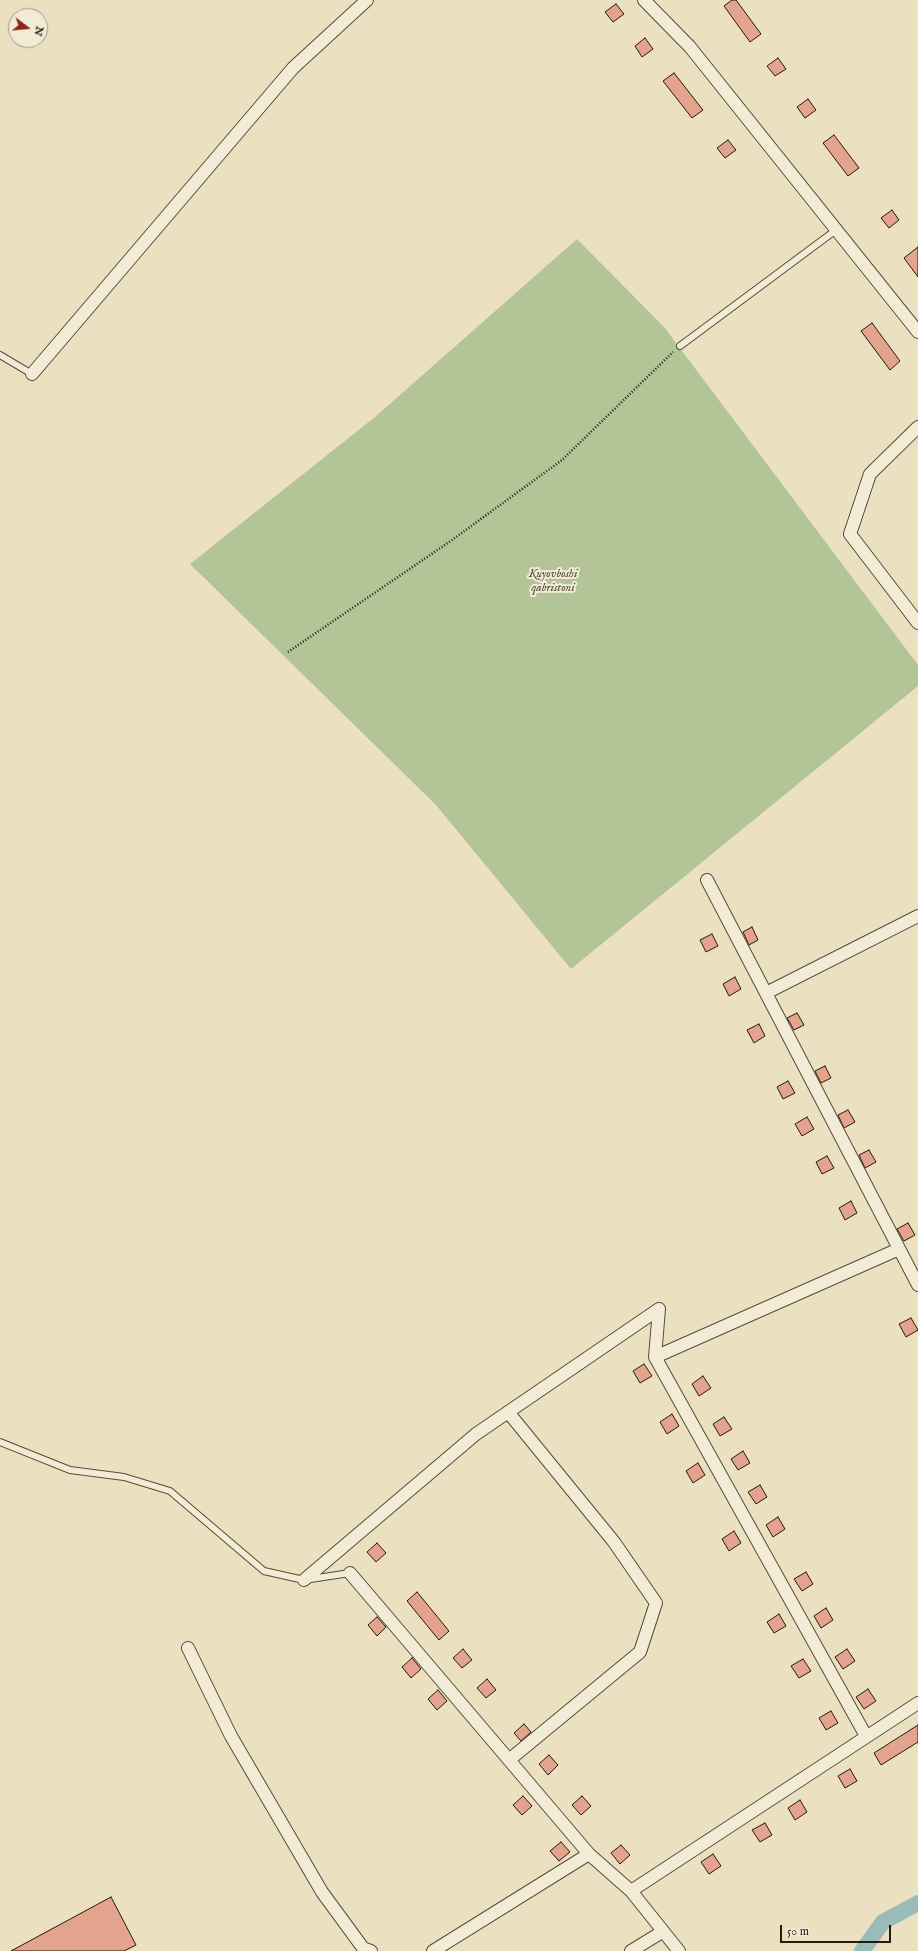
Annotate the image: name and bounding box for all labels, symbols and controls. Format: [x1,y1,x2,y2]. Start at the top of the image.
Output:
north arrow [8,8,48,48]
text: N [31,25,47,38]
park label: Kuyovboshi qabristoni [529,568,577,596]
scale bar [782,1917,893,1943]
text: 50 m [787,1924,809,1939]

